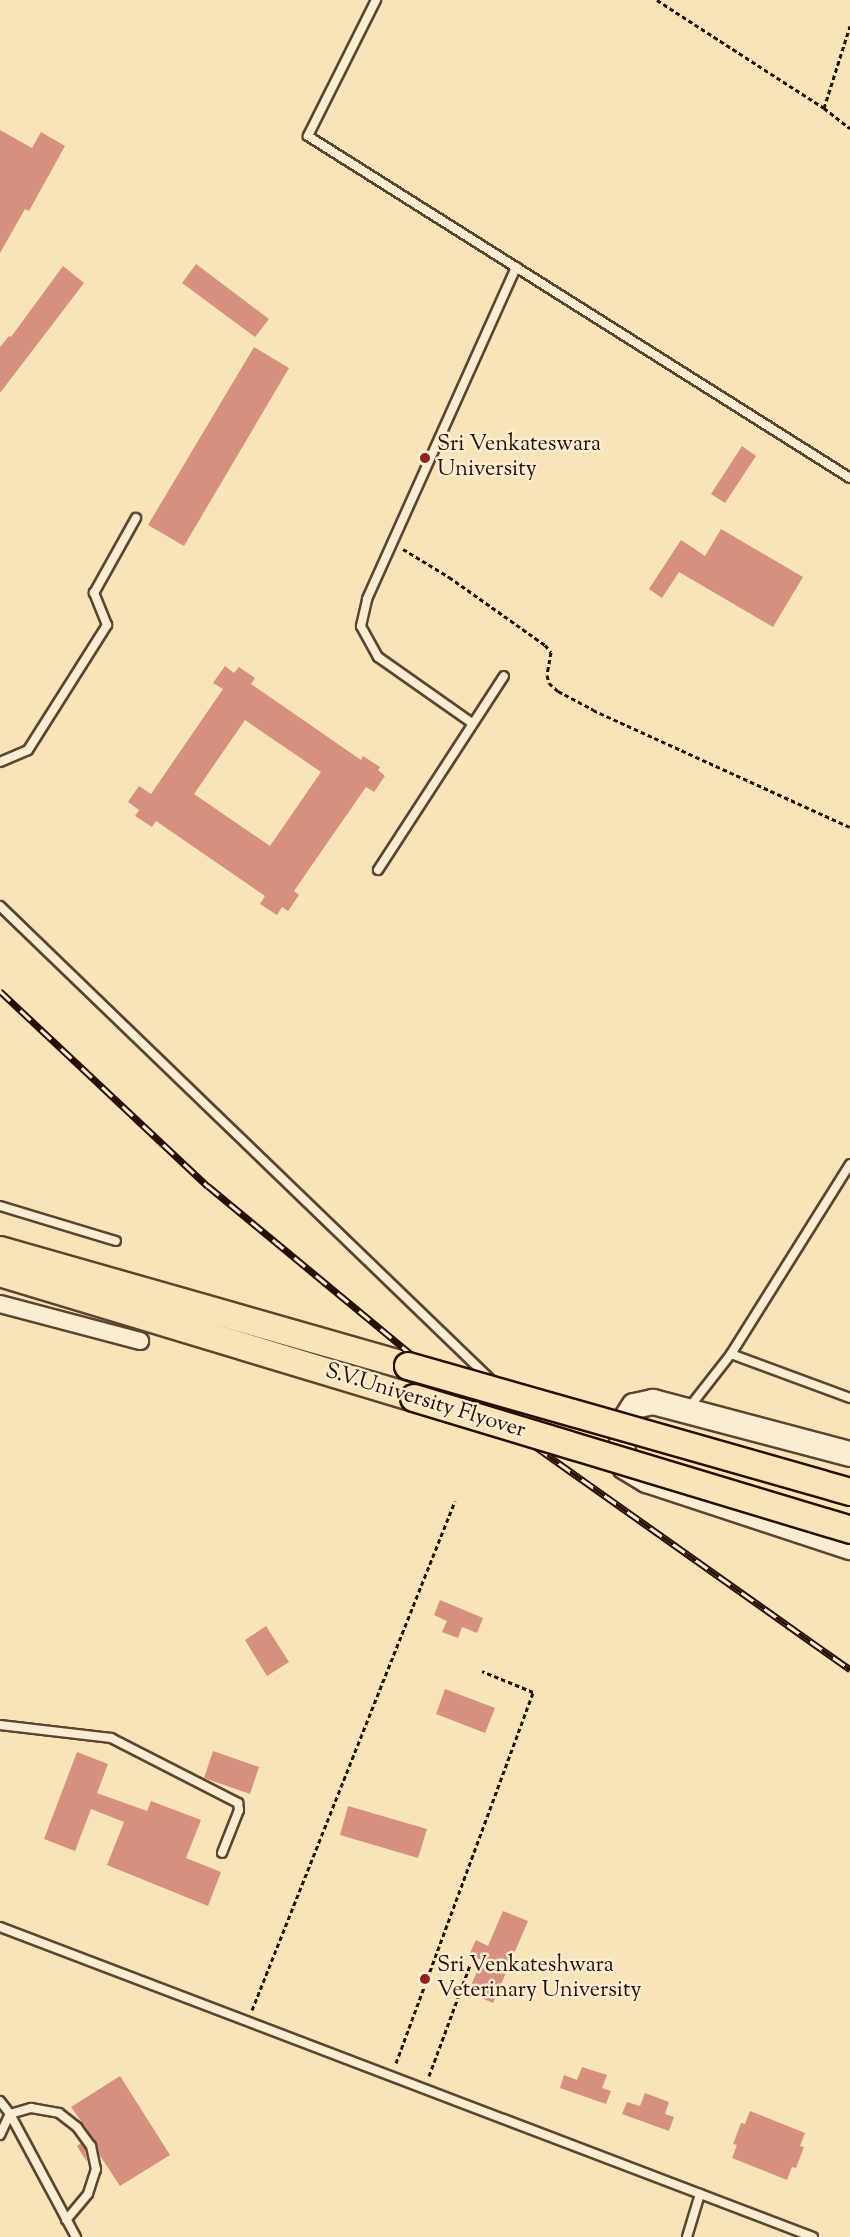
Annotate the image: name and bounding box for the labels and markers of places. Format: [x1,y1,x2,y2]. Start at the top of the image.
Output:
place label: Sri Venkateswara University [437,432,601,484]
marker: Sri Venkateswara University [418,451,432,465]
place label: Sri Venkateshwara Veterinary University [437,1953,641,2005]
marker: Sri Venkateshwara Veterinary University [418,1972,432,1986]

